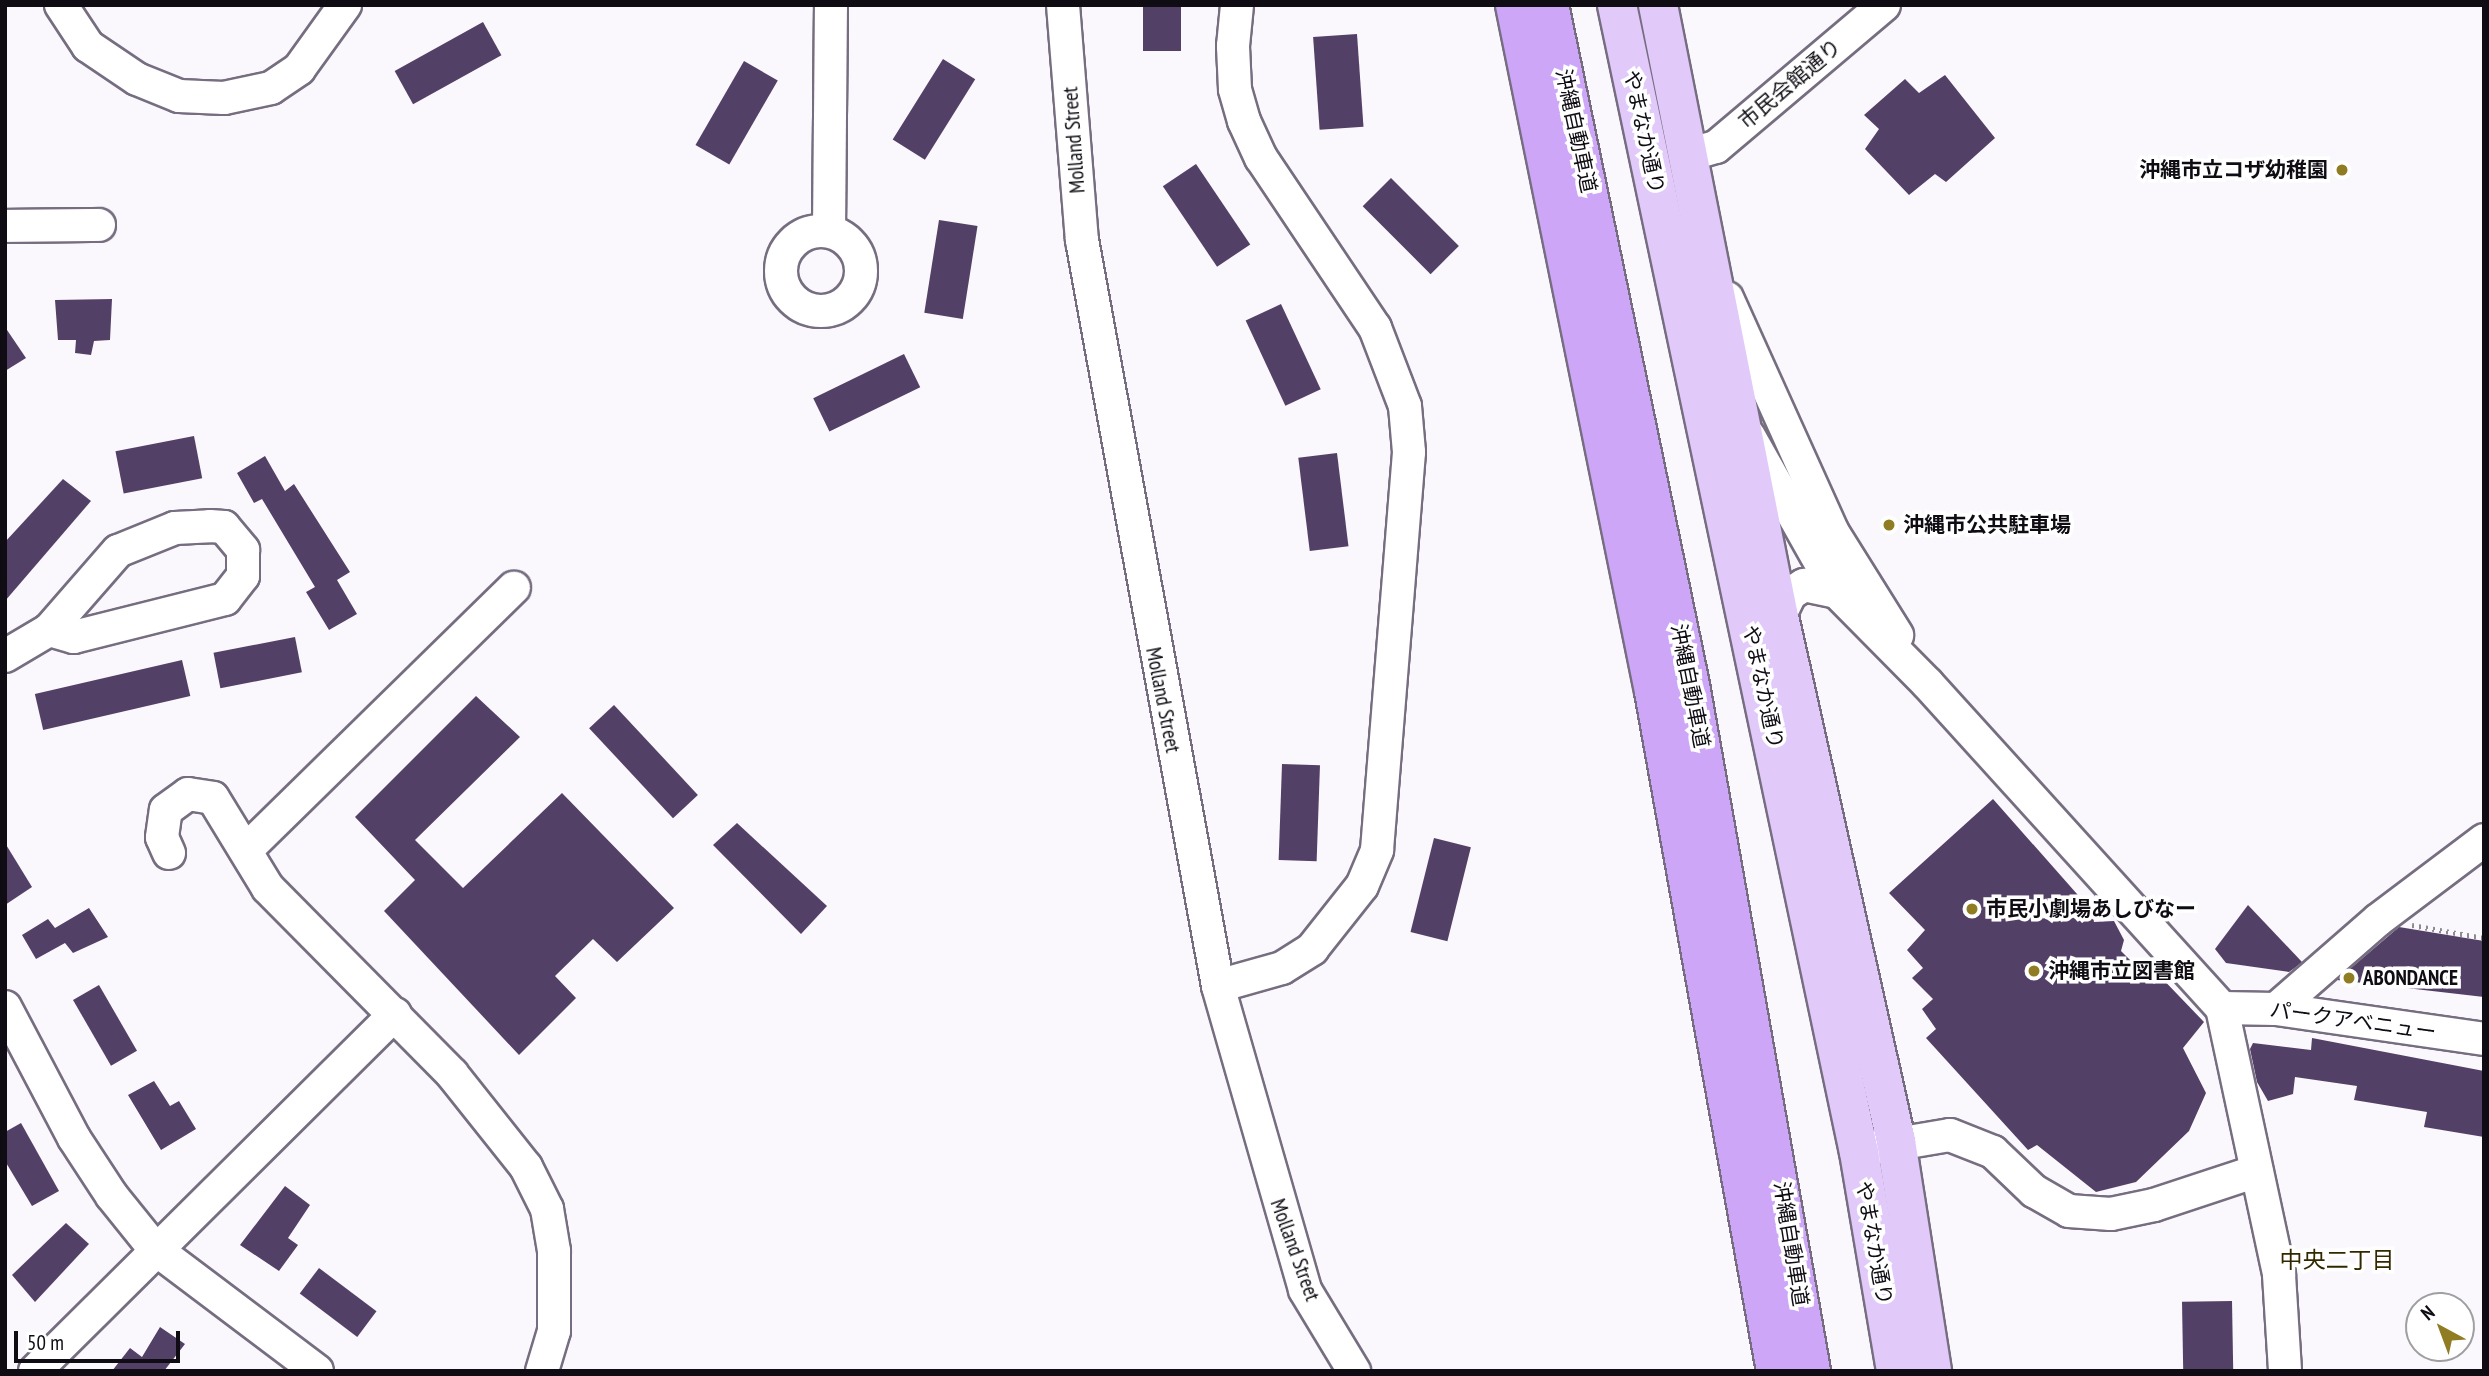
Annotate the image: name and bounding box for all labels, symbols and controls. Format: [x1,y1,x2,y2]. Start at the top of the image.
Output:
street label: 市民会館通り [1734,34,1846,134]
street label: 沖縄自動車道 [1551,67,1601,195]
street label: やまなか通り [1619,68,1669,196]
street label: Molland Street [1058,86,1090,194]
place label: 沖縄市立コザ幼稚園 [2139,157,2328,183]
marker: 沖縄市立コザ幼稚園 [2334,162,2350,178]
place label: 沖縄市公共駐車場 [1903,512,2071,538]
marker: 沖縄市公共駐車場 [1881,517,1897,533]
street label: 沖縄自動車道 [1666,622,1714,750]
street label: やまなか通り [1738,623,1788,751]
street label: Molland Street [1140,645,1186,755]
place label: 市民小劇場あしびなー [1986,896,2196,922]
marker: 市民小劇場あしびなー [1964,901,1980,917]
place label: 沖縄市立図書館 [2048,958,2195,984]
marker: 沖縄市立図書館 [2026,963,2042,979]
place label: ABONDANCE [2363,965,2458,991]
marker: ABONDANCE [2341,970,2357,986]
street label: パークアベニュー [2268,997,2438,1045]
street label: やまなか通り [1851,1179,1897,1307]
street label: 沖縄自動車道 [1769,1180,1813,1308]
street label: Molland Street [1265,1195,1325,1305]
district label: 中央二丁目 [2280,1246,2394,1274]
north arrow [2405,1292,2475,1362]
text: N [2416,1300,2439,1325]
scale bar [18,1316,184,1360]
text: 50 m [27,1329,64,1356]

